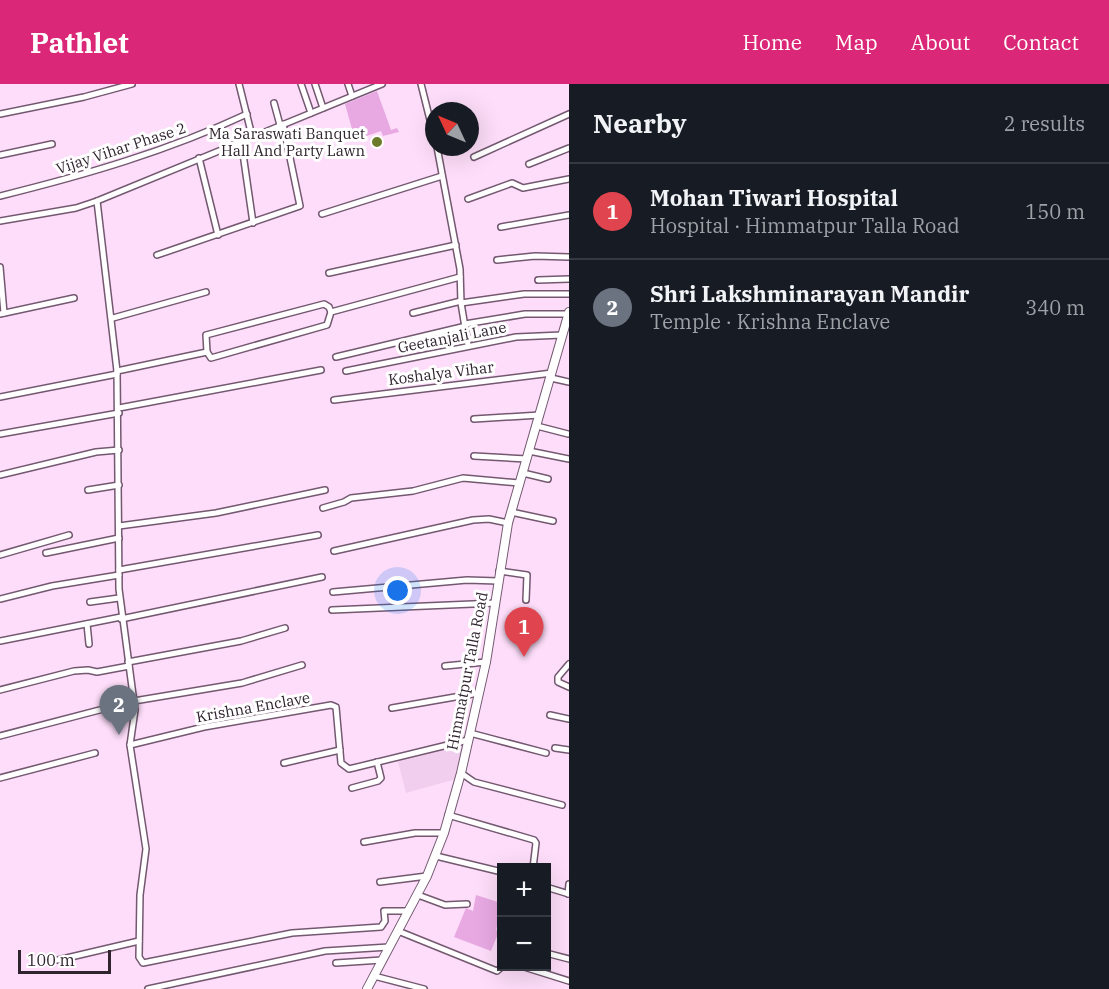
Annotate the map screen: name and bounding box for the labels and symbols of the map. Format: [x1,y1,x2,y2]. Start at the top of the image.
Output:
north arrow [425,102,479,156]
street label: Vijay Vihar Phase 2 [54,118,188,178]
place label: Ma Saraswati Banquet Hall And Party Lawn [209,124,365,160]
marker: Ma Saraswati Banquet Hall And Party Lawn [370,135,384,149]
street label: Geetanjali Lane [396,317,508,357]
street label: Koshalya Vihar [387,357,495,389]
your location [383,576,412,605]
street label: Himmatpur Talla Road [442,590,492,752]
pin: 1 [504,608,544,657]
pin: 2 [100,686,138,735]
street label: Krishna Enclave [195,688,311,726]
scale bar [18,947,111,974]

